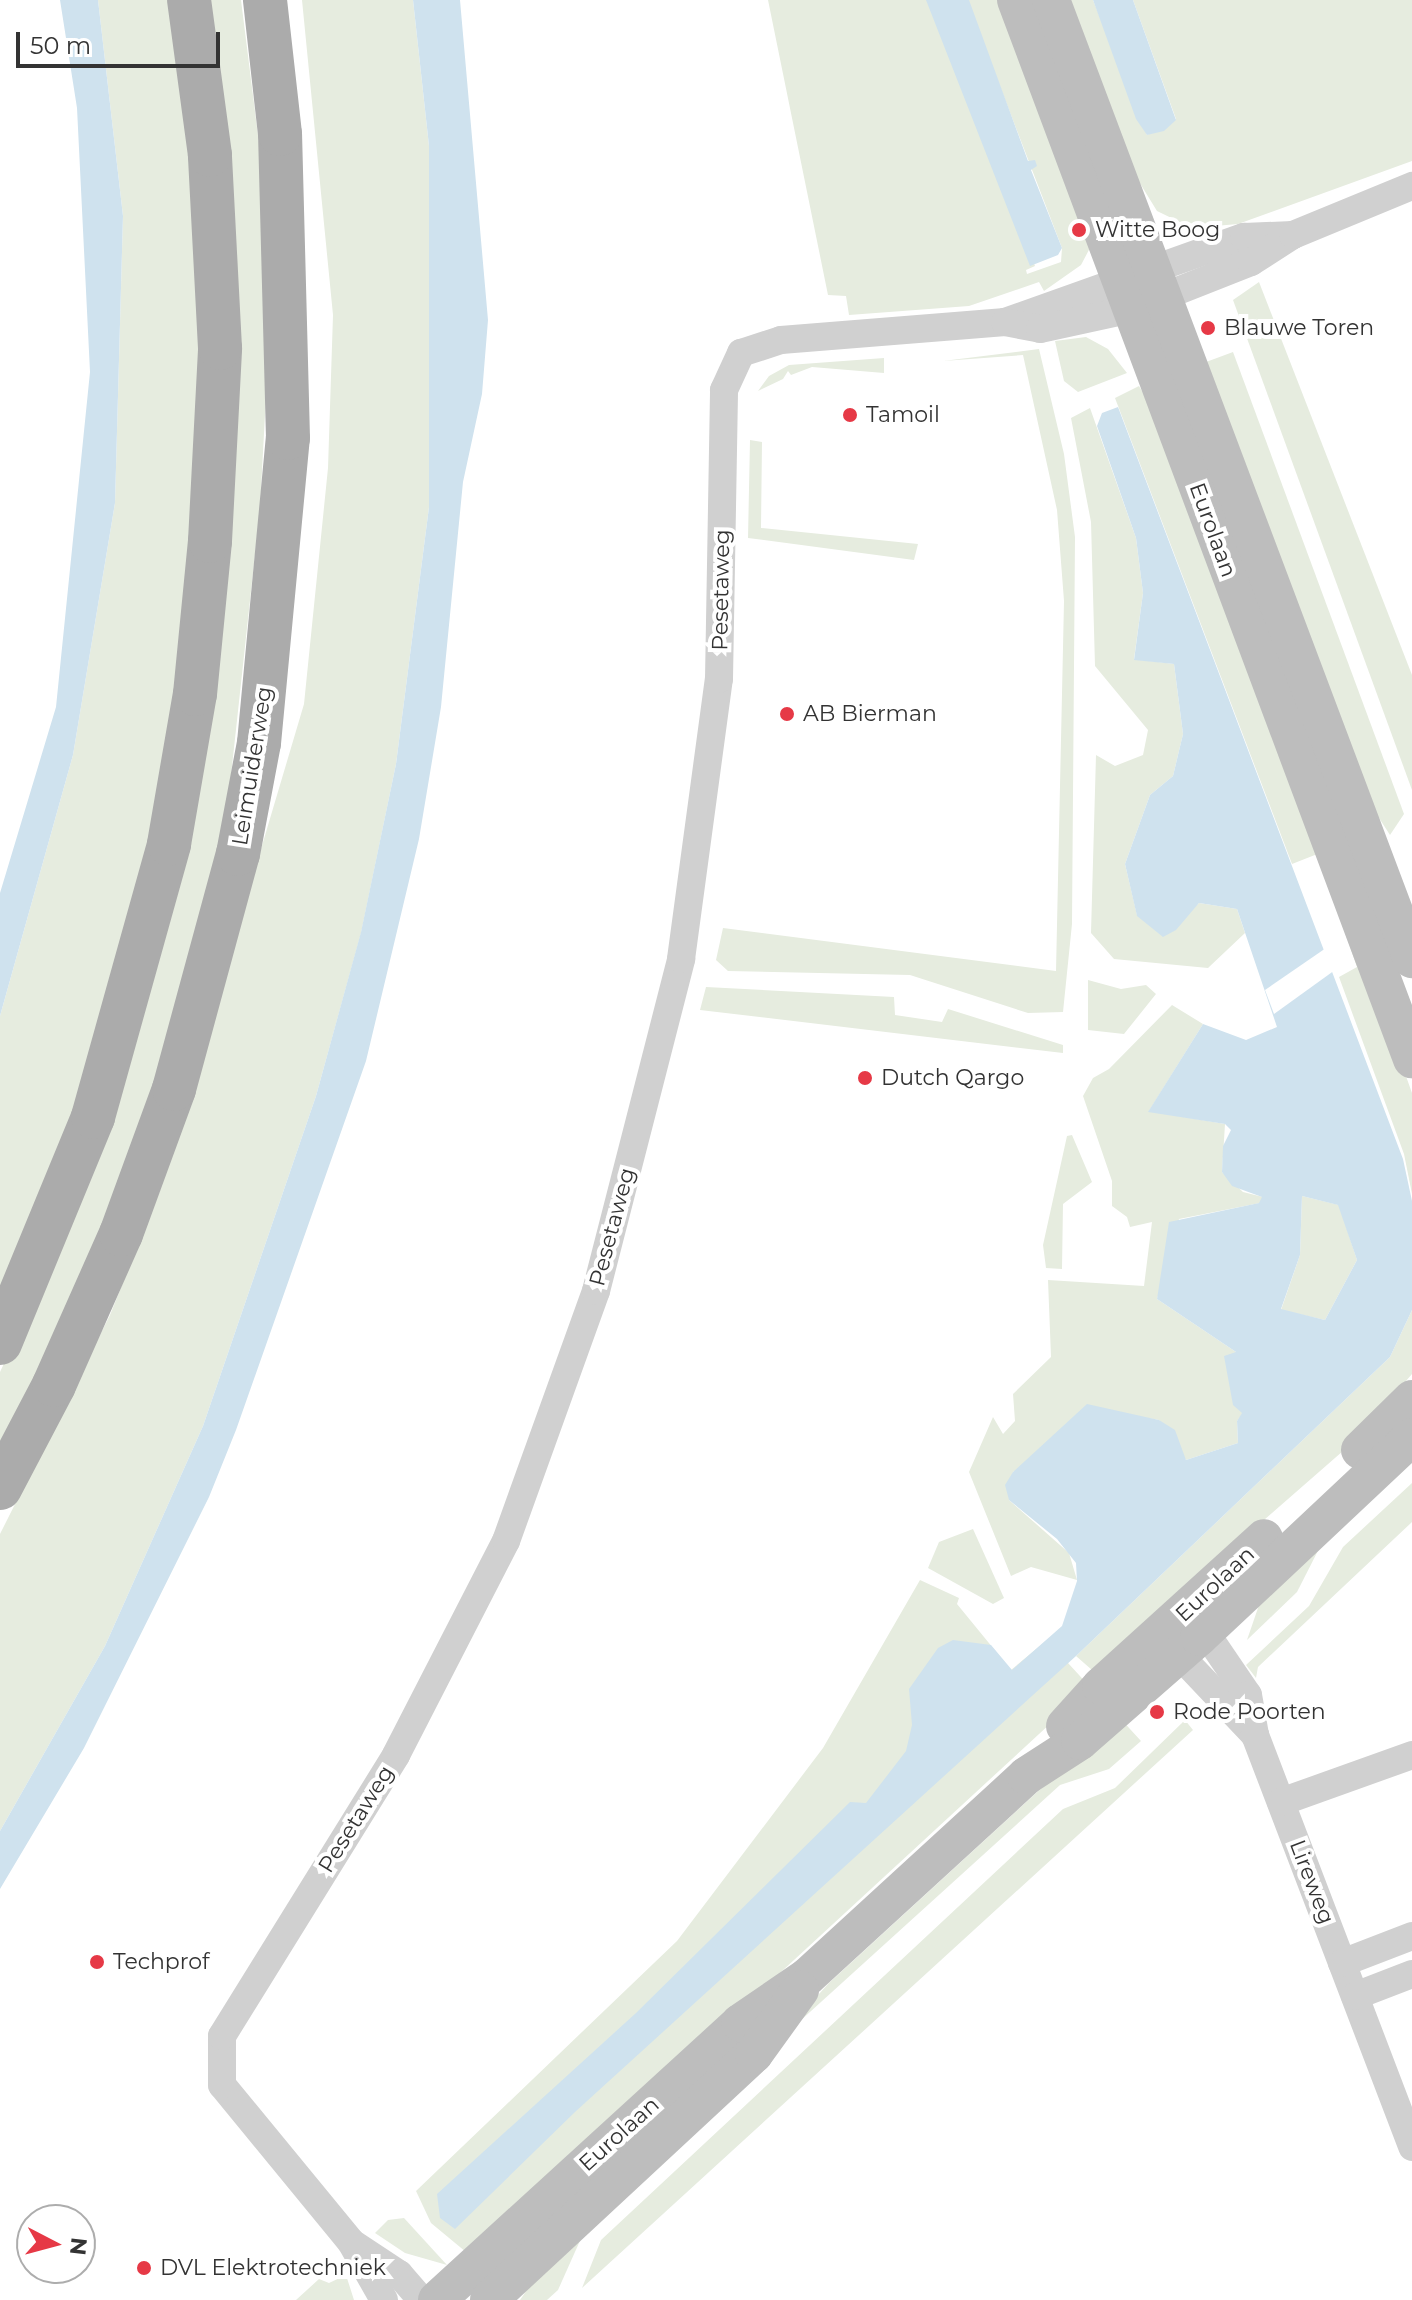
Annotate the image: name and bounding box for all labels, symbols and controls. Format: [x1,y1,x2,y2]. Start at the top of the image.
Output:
scale bar [20,16,224,66]
text: 50 m [30,31,91,60]
place label: Witte Boog [1095,217,1220,243]
marker: Witte Boog [1070,221,1088,239]
place label: Blauwe Toren [1224,315,1374,341]
marker: Blauwe Toren [1199,319,1217,337]
place label: Tamoil [866,402,940,428]
marker: Tamoil [841,406,859,424]
street label: Eurolaan [1184,479,1242,581]
street label: Pesetaweg [707,529,735,651]
street label: Leimuiderweg [226,685,278,847]
place label: AB Bierman [803,701,937,727]
marker: AB Bierman [778,705,796,723]
place label: Dutch Qargo [881,1065,1024,1091]
marker: Dutch Qargo [856,1069,874,1087]
street label: Pesetaweg [584,1165,640,1289]
street label: Eurolaan [1170,1541,1260,1627]
place label: Rode Poorten [1173,1699,1326,1725]
marker: Rode Poorten [1148,1703,1166,1721]
street label: Pesetaweg [313,1761,399,1877]
street label: Lireweg [1284,1836,1340,1928]
place label: Techprof [113,1949,210,1975]
marker: Techprof [88,1953,106,1971]
street label: Eurolaan [574,2091,664,2177]
north arrow [16,2204,96,2284]
text: N [64,2236,93,2257]
place label: DVL Elektrotechniek [160,2255,386,2281]
marker: DVL Elektrotechniek [135,2259,153,2277]

